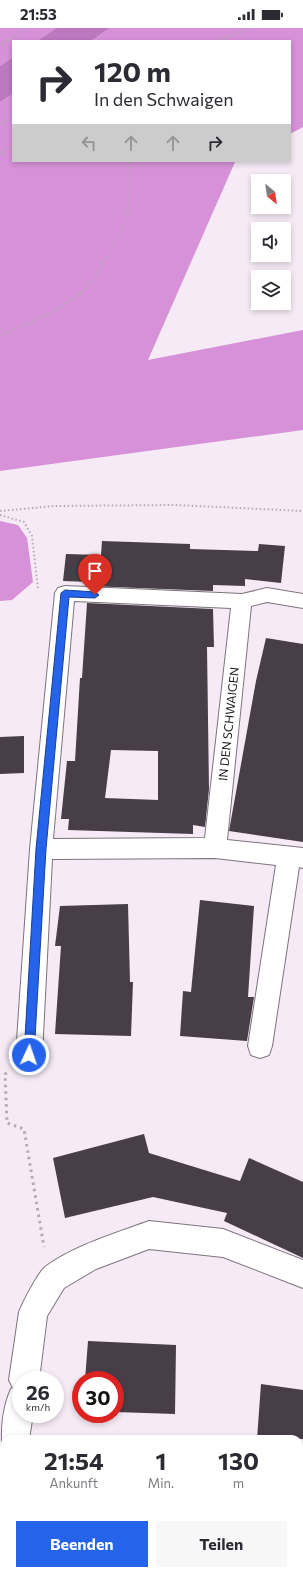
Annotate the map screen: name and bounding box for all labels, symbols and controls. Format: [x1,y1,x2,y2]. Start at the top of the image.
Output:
text: 21:53 [20,5,57,23]
text: 120 m [94,54,171,88]
icon: right [28,56,80,108]
text: In den Schwaigen [94,88,234,110]
icon: left [78,132,100,154]
icon: ahead [120,132,142,154]
icon: ahead [162,132,184,154]
icon: right [204,132,226,154]
north arrow [251,174,291,214]
map controls [251,174,291,310]
button: sound [251,222,291,262]
button: layers [251,270,291,310]
pin [78,554,112,595]
icon: arrive [84,560,106,582]
street label: IN DEN SCHWAIGEN [215,666,241,781]
position arrow [8,1034,50,1076]
speed limit sign: 30 [72,1371,124,1423]
text: 26 [26,1380,50,1404]
text: km/h [26,1401,50,1413]
text: 21:54 [44,1446,104,1475]
text: 1 [155,1446,166,1475]
text: 130 [218,1446,259,1475]
text: Ankunft [50,1475,98,1491]
text: Min. [148,1475,174,1491]
text: m [233,1475,244,1491]
button: Beenden [16,1521,148,1567]
button: Teilen [156,1521,287,1567]

